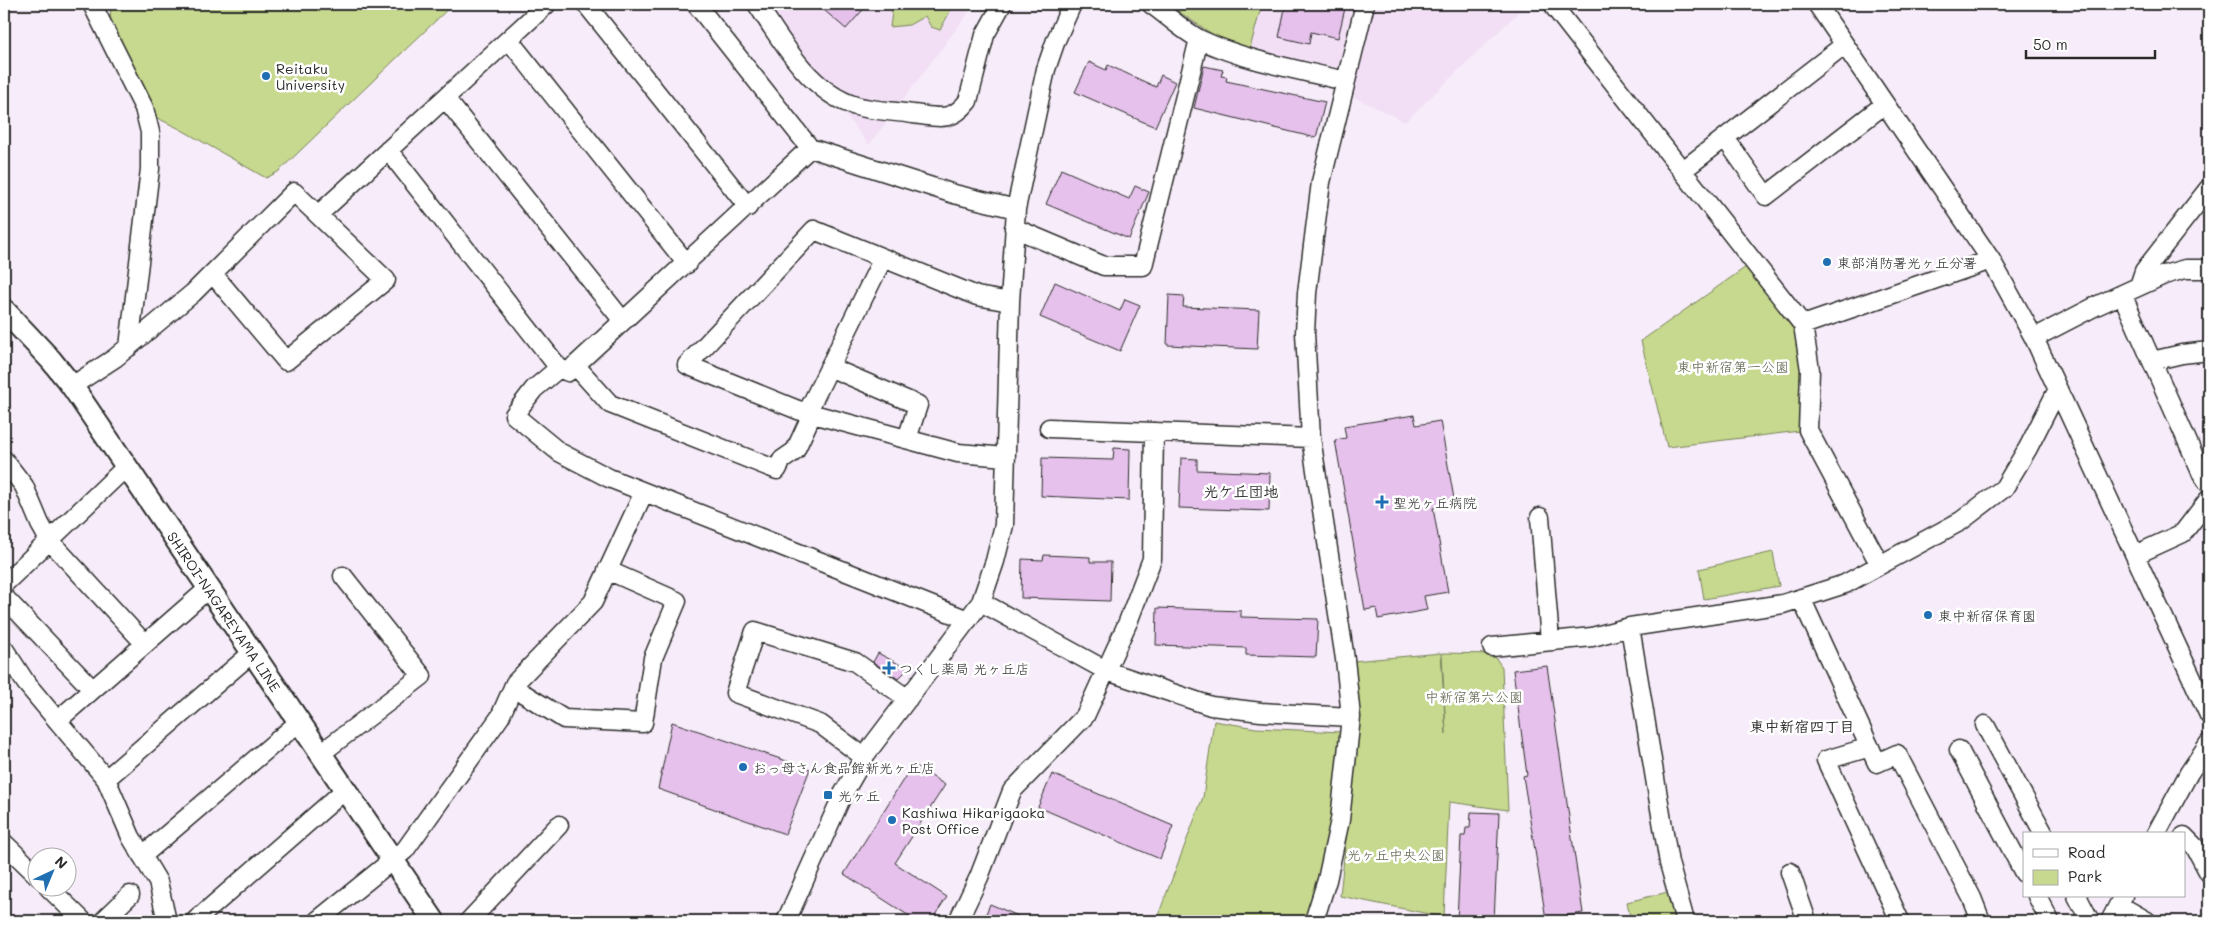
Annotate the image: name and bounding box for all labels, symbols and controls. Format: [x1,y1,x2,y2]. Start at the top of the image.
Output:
scale bar [2026,28,2154,60]
text: 50 m [2033,34,2068,54]
place label: Reitaku University [276,59,345,94]
marker: Reitaku University [260,70,272,82]
place label: 東部消防署光ヶ丘分署 [1837,253,1977,272]
marker: 東部消防署光ヶ丘分署 [1821,256,1833,268]
park label: 東中新宿第一公園 [1677,357,1789,376]
district label: 光ケ丘団地 [1203,481,1279,501]
place label: 聖光ヶ丘病院 [1393,493,1477,512]
marker: 聖光ヶ丘病院 [1375,495,1389,509]
street label: SHIROI-NAGAREYAMA LINE [163,527,285,695]
place label: 東中新宿保育園 [1938,606,2036,625]
marker: 東中新宿保育園 [1922,609,1934,621]
place label: つくし薬局 光ヶ丘店 [899,659,1029,678]
marker: つくし薬局 光ヶ丘店 [883,662,895,674]
park label: 中新宿第六公園 [1425,687,1523,706]
district label: 東中新宿四丁目 [1749,716,1855,736]
place label: おっ母さん食品館新光ヶ丘店 [753,758,935,777]
marker: おっ母さん食品館新光ヶ丘店 [737,761,749,773]
place label: 光ヶ丘 [838,786,880,805]
marker: 光ヶ丘 [822,789,834,801]
place label: Kashiwa Hikarigaoka Post Office [902,803,1045,838]
marker: Kashiwa Hikarigaoka Post Office [886,814,898,826]
legend [2023,832,2186,898]
text: Road [2068,842,2105,862]
park label: 光ヶ丘中央公園 [1347,845,1445,864]
north arrow [28,848,78,898]
text: N [51,852,72,873]
text: Park [2068,866,2102,886]

